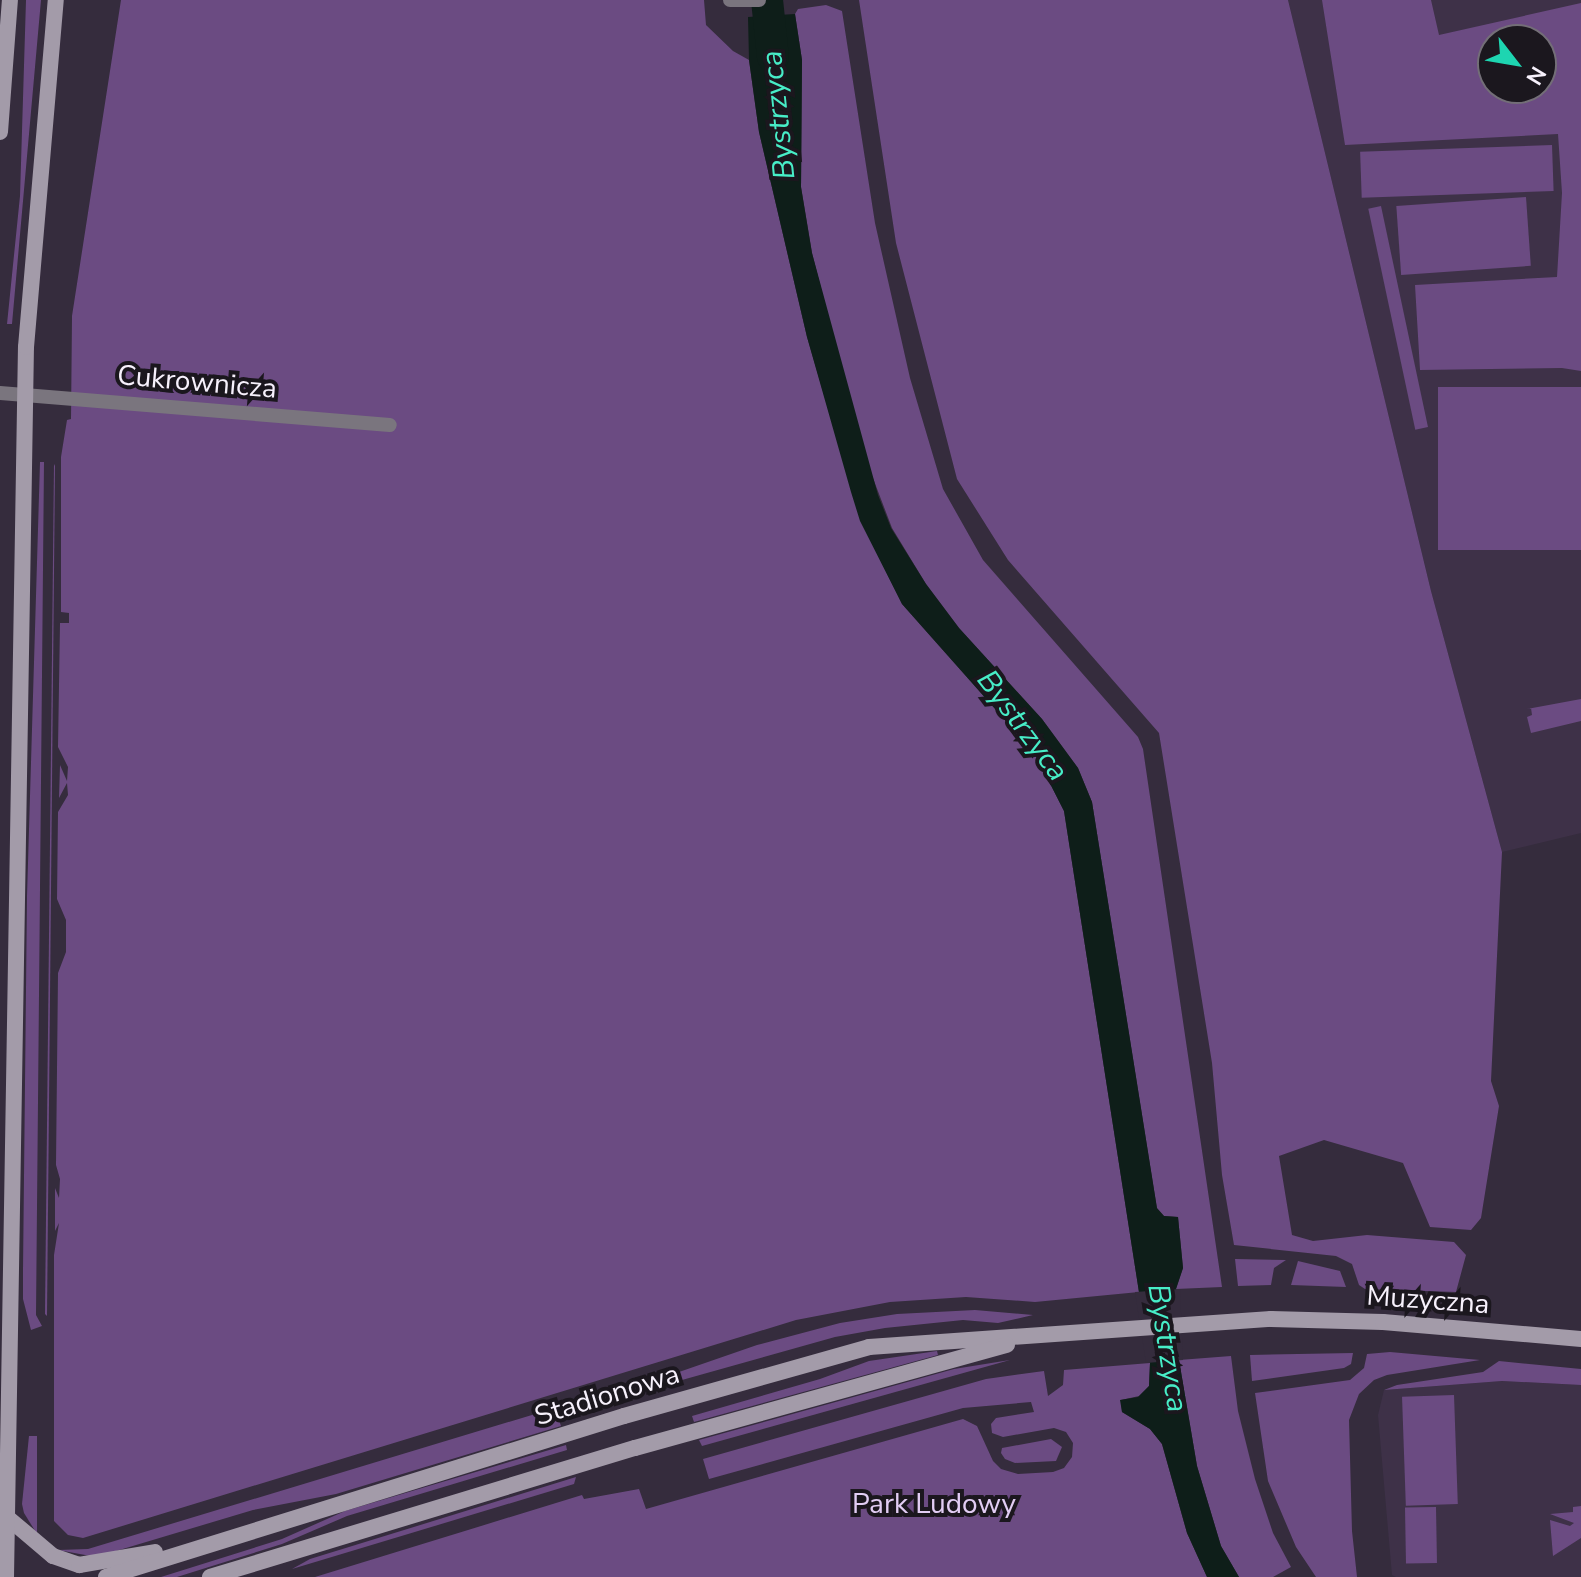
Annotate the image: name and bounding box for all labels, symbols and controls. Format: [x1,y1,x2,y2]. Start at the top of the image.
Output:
north arrow [1477,24,1557,104]
water label: Bystrzyca [754,49,804,181]
text: N [1519,61,1553,90]
street label: Cukrownicza [116,358,278,406]
water label: Bystrzyca [969,663,1075,789]
street label: Muzyczna [1365,1279,1491,1321]
water label: Bystrzyca [1139,1281,1195,1415]
street label: Stadionowa [531,1357,683,1433]
park label: Park Ludowy [852,1487,1016,1521]

